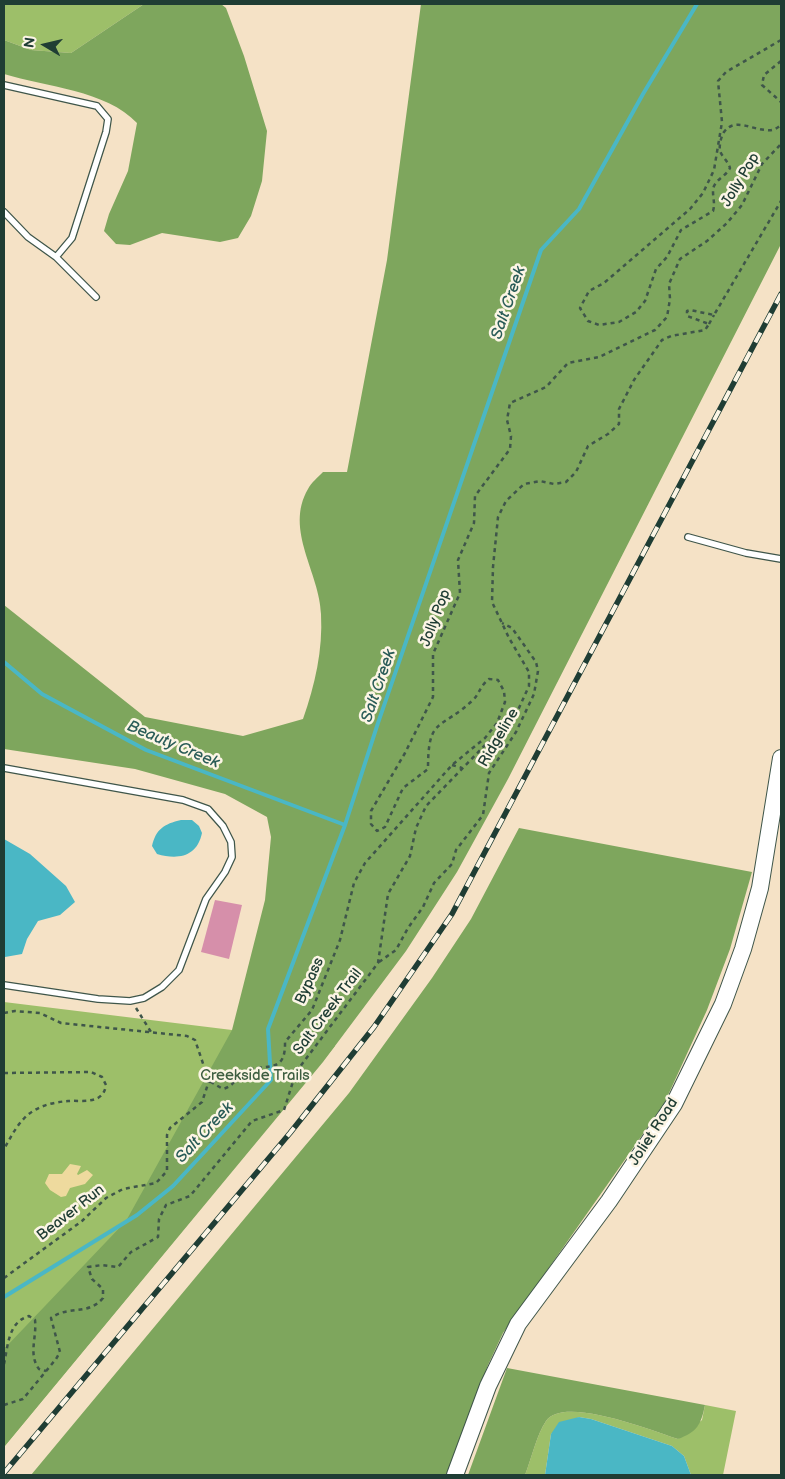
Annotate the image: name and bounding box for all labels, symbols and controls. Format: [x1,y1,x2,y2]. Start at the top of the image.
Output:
north arrow [20,20,70,70]
text: N [20,36,39,49]
street label: Jolly Pop [718,150,764,210]
water label: Salt Creek [488,264,530,342]
street label: Jolly Pop [417,587,455,649]
water label: Salt Creek [358,647,400,725]
street label: Ridgeline [475,706,523,770]
water label: Beauty Creek [124,717,222,773]
street label: Bypass [292,955,328,1007]
street label: Salt Creek Trail [290,965,366,1059]
park label: Creekside Trails [200,1067,310,1085]
street label: Joliet Road [626,1095,682,1169]
water label: Salt Creek [172,1099,238,1167]
street label: Beaver Run [34,1181,108,1245]

